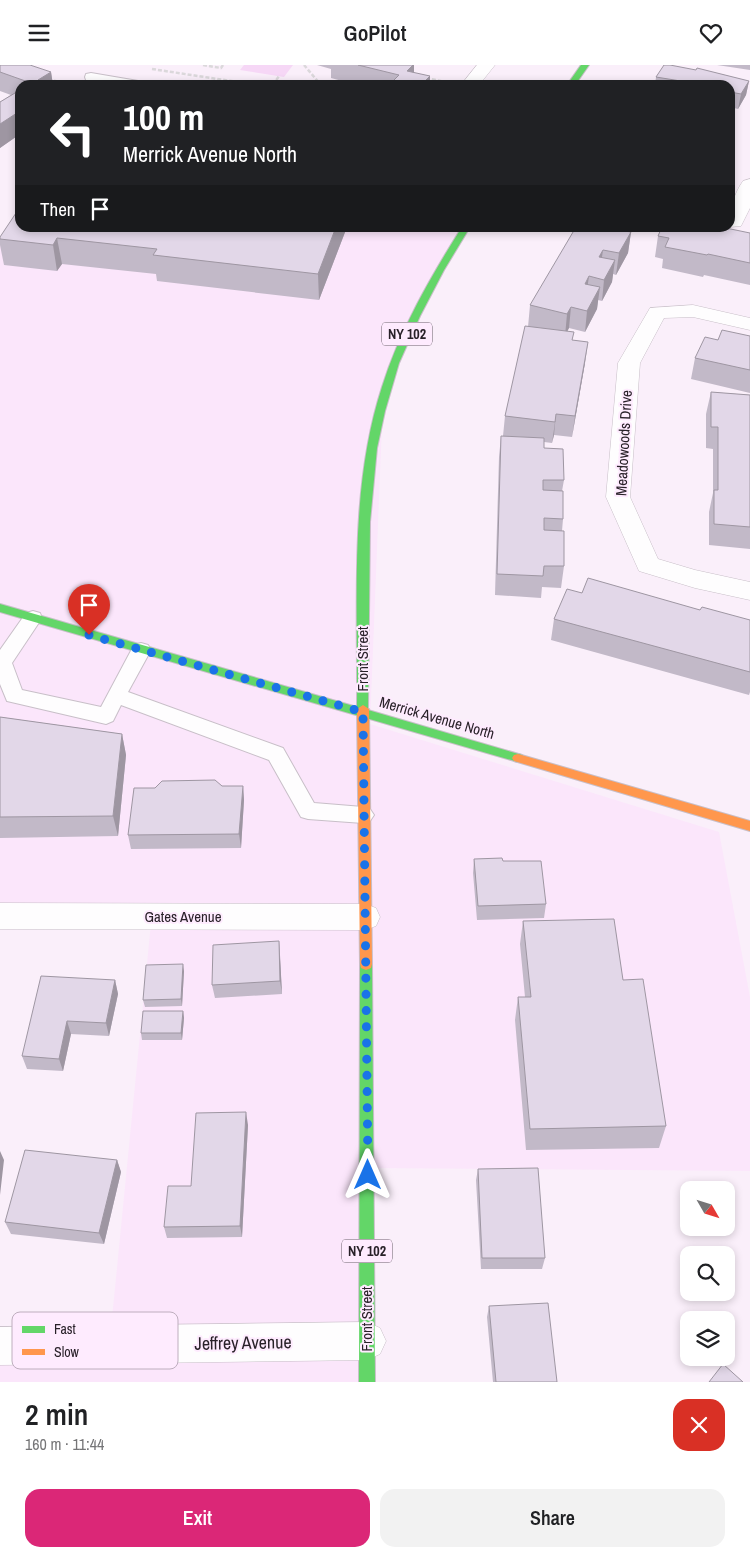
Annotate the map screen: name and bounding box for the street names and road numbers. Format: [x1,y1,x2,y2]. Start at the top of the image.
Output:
road number: NY 102 [382,323,432,345]
street label: Meadowoods Drive [610,389,637,496]
street label: Front Street [352,626,373,691]
street label: Merrick Avenue North [377,691,497,744]
street label: Gates Avenue [144,906,222,927]
road number: NY 102 [342,1239,392,1263]
street label: Front Street [356,1286,377,1351]
street label: Jeffrey Avenue [194,1329,292,1356]

